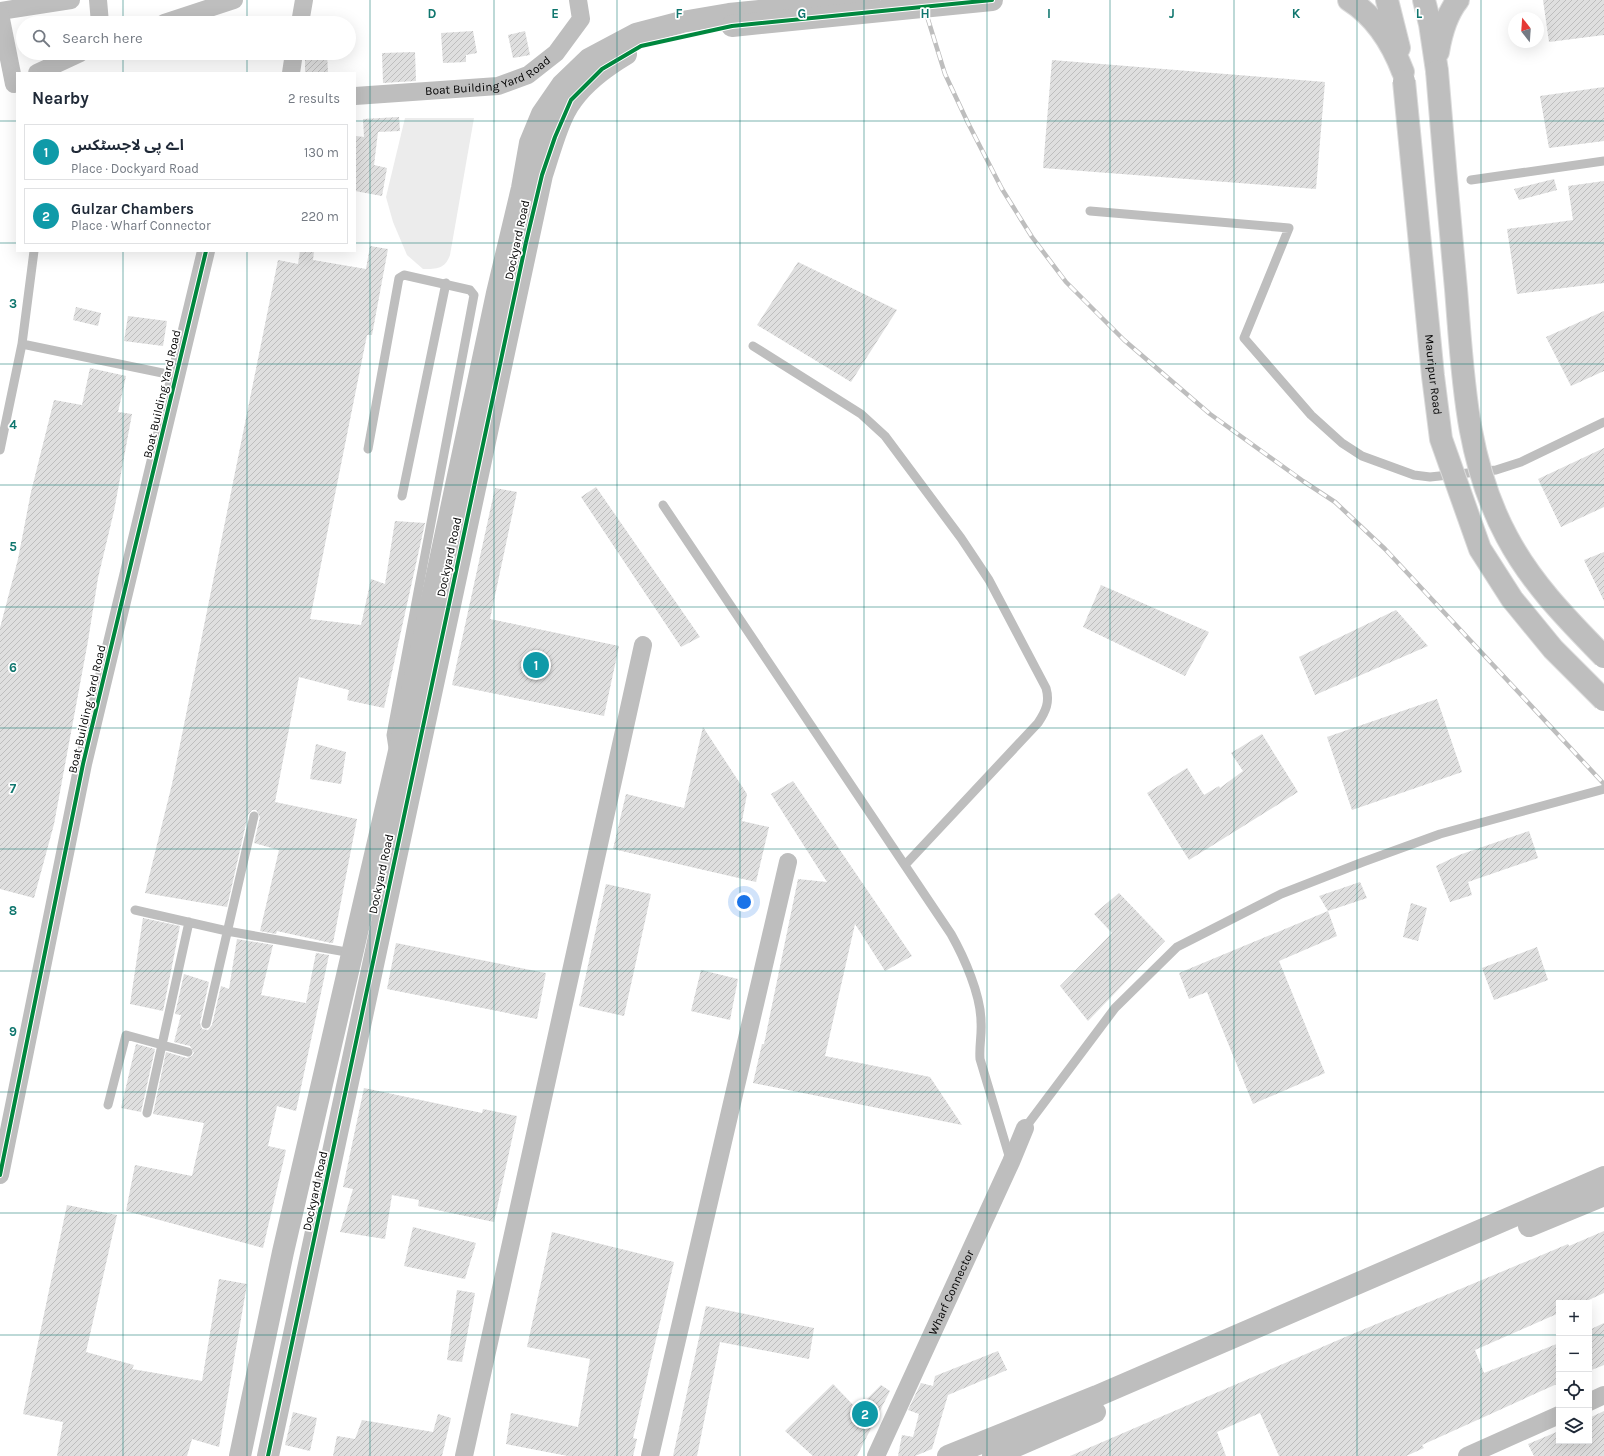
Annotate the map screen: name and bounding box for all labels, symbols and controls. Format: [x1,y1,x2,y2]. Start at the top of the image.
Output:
text: D [428,6,437,21]
text: E [551,6,559,21]
text: F [675,6,683,21]
text: G [798,6,806,21]
text: H [920,6,930,21]
text: I [1047,6,1051,21]
text: J [1169,6,1175,21]
text: K [1292,6,1301,21]
text: L [1416,6,1423,21]
north arrow [1508,12,1544,48]
search box [16,16,356,60]
icon: search [30,27,52,49]
text: Search here [62,29,143,47]
street label: Boat Building Yard Road [424,53,553,98]
text: Nearby [32,88,89,108]
text: 2 results [288,91,340,106]
text: اے پی لاجسٹکس [71,136,184,154]
text: 1 [44,145,48,160]
text: 130 m [304,145,339,160]
text: Place · Dockyard Road [71,161,199,176]
street label: Dockyard Road [502,199,532,281]
text: Gulzar Chambers [71,200,194,218]
text: 2 [42,209,50,224]
text: 220 m [301,209,339,224]
text: Place · Wharf Connector [71,218,211,233]
text: 3 [9,296,17,311]
street label: Boat Building Yard Road [140,328,184,460]
street label: Mauripur Road [1422,334,1445,416]
text: 4 [9,417,17,432]
street label: Dockyard Road [434,516,464,598]
text: 5 [9,539,17,554]
street label: Boat Building Yard Road [65,643,109,775]
pin: 1 [523,650,549,680]
text: 6 [9,660,17,675]
text: 7 [10,781,17,796]
street label: Dockyard Road [366,833,396,915]
your location [734,892,754,912]
text: 8 [9,903,17,918]
text: 9 [9,1024,17,1039]
street label: Dockyard Road [300,1150,330,1232]
street label: Wharf Connector [926,1247,977,1337]
map controls [1556,1300,1592,1444]
button: + [1556,1300,1592,1336]
button: − [1556,1336,1592,1372]
button: locate [1556,1372,1592,1408]
pin: 2 [852,1399,878,1429]
button: layers [1556,1408,1592,1444]

